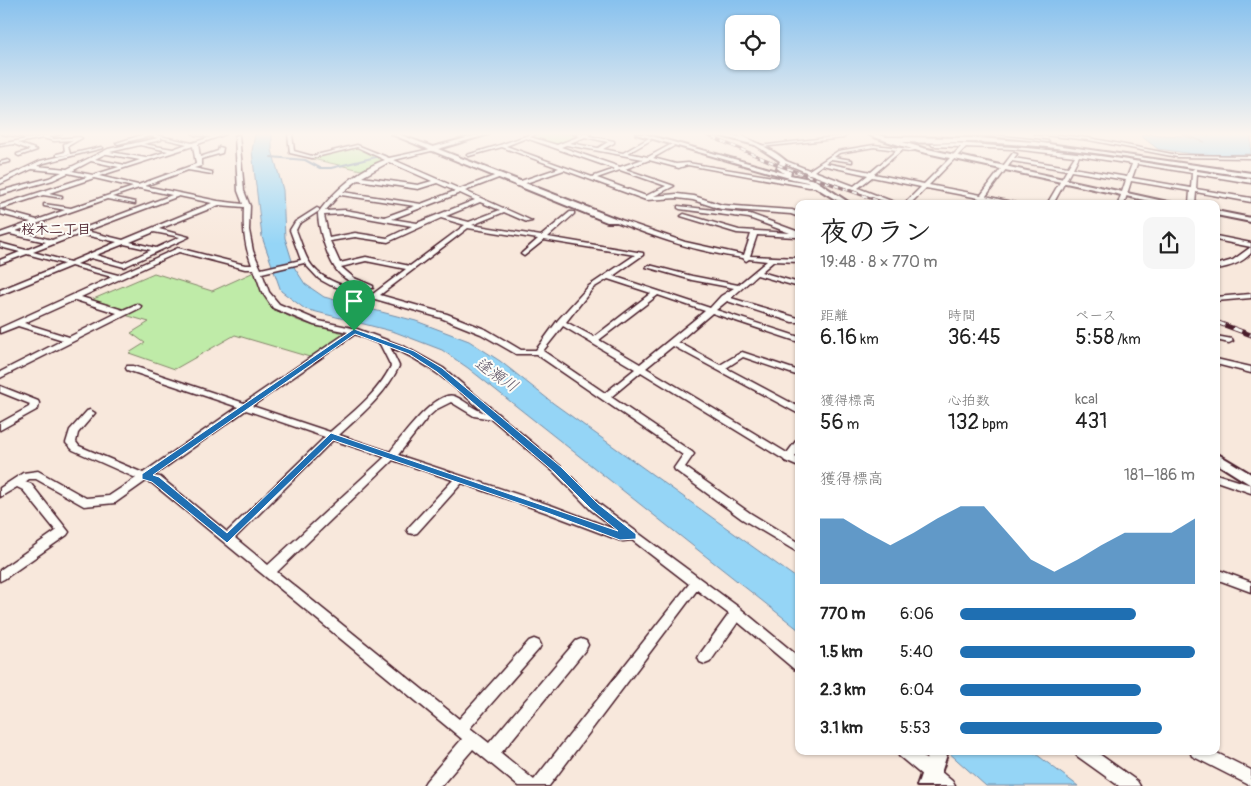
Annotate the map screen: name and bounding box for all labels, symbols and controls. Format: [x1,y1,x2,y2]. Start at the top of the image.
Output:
map controls [725,15,780,70]
button: locate [725,15,780,70]
text: 夜のラン [820,215,932,250]
button: share [1143,217,1195,269]
district label: 桜木二丁目 [21,221,91,238]
text: 19:48 · 8 × 770 m [820,252,938,272]
pin [333,280,375,331]
icon: arrive [340,287,368,315]
text: 距離 [820,307,848,324]
text: 時間 [948,307,976,324]
text: ペース [1075,307,1117,324]
text: 6.16 [820,324,857,351]
text: 36:45 [948,324,1001,351]
text: 5:58 [1075,324,1114,351]
text: km [857,331,879,348]
text: /km [1114,331,1141,348]
water label: 逢瀬川 [471,353,522,397]
text: kcal [1075,391,1098,408]
text: 獲得標高 [820,392,876,409]
text: 心拍数 [948,392,990,409]
text: 431 [1075,408,1107,435]
text: 56 [820,409,844,436]
text: 132 [948,409,979,436]
text: m [844,416,859,433]
text: bpm [979,416,1008,433]
text: 181–186 m [1124,465,1195,485]
text: 獲得標高 [820,469,884,489]
text: 770 m [820,604,866,624]
text: 6:06 [900,604,934,624]
text: 1.5 km [820,642,863,662]
text: 5:40 [900,642,933,662]
text: 2.3 km [820,680,866,700]
text: 6:04 [900,680,934,700]
text: 3.1 km [820,718,863,738]
text: 5:53 [900,718,931,738]

